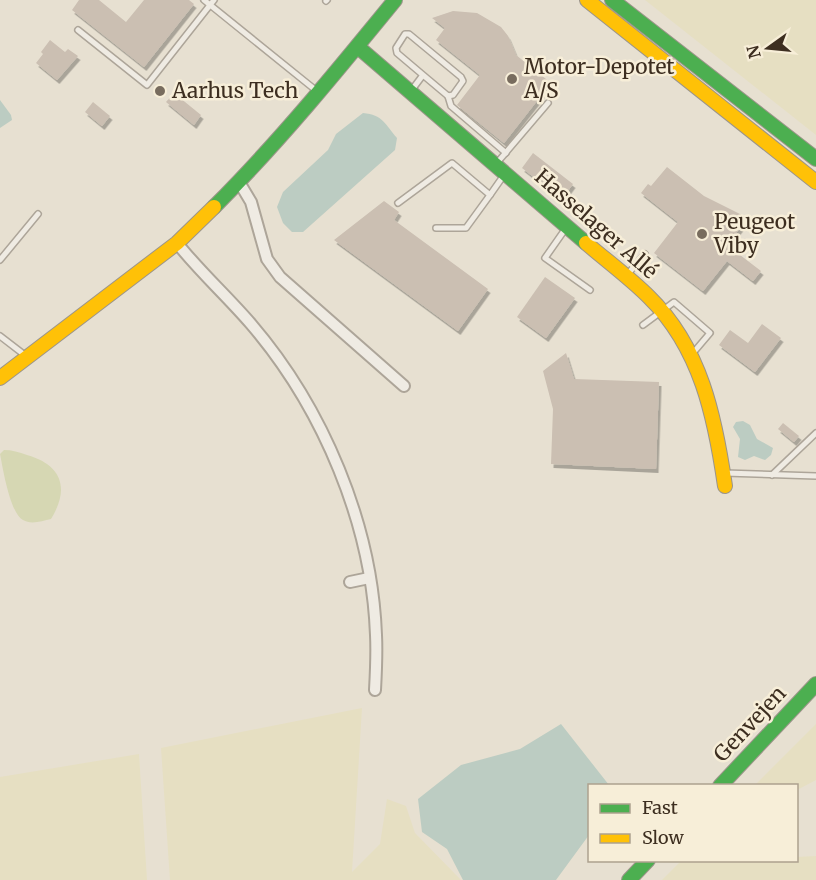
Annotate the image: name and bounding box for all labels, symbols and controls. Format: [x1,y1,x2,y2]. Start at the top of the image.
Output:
north arrow [738,18,798,78]
text: N [742,43,765,61]
place label: Motor-Depotet A/S [523,53,675,104]
marker: Motor-Depotet A/S [505,72,519,86]
place label: Aarhus Tech [171,77,299,104]
marker: Aarhus Tech [153,84,167,98]
street label: Hasselager Allé [529,163,663,284]
place label: Peugeot Viby [713,208,795,259]
marker: Peugeot Viby [695,227,709,241]
street label: Genvejen [708,680,792,767]
legend [588,784,798,862]
text: Fast [642,796,678,819]
text: Slow [642,826,685,849]

